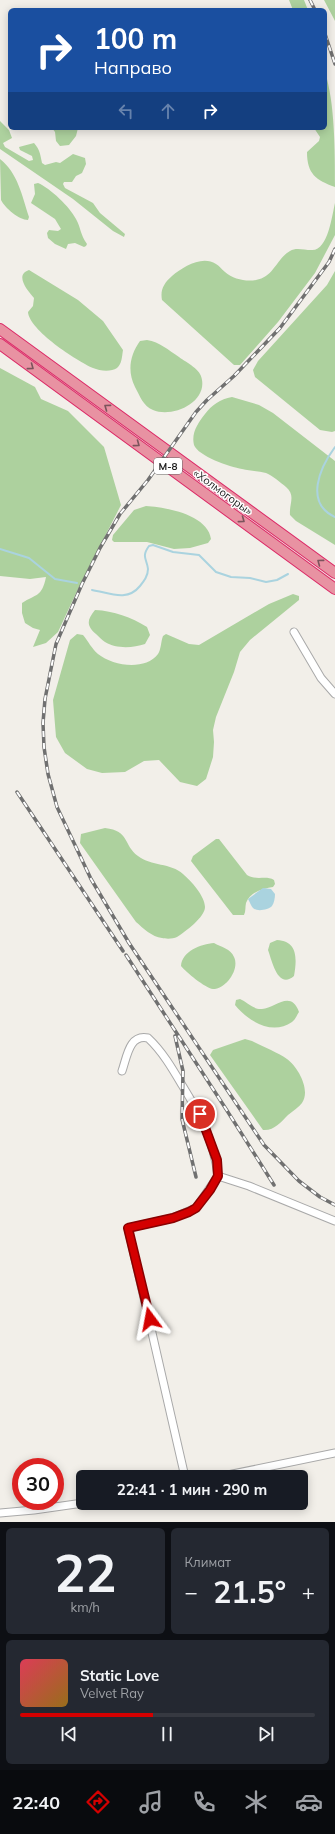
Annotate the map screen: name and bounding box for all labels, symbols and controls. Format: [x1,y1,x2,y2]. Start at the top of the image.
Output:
text: 100 m [94,21,177,56]
icon: right [28,24,80,76]
text: Направо [94,56,172,79]
icon: left [115,100,137,122]
icon: ahead [157,100,179,122]
icon: right [199,100,221,122]
one-way arrow [27,362,34,369]
one-way arrow [105,405,112,412]
one-way arrow [132,439,139,446]
road number: М-8 [154,458,182,474]
street label: «Холмогоры» [191,466,255,518]
one-way arrow [238,515,245,523]
one-way arrow [318,560,325,567]
pin [183,1097,217,1131]
icon: arrive [189,1103,211,1125]
position arrow [129,1298,171,1340]
speed limit sign: 30 [12,1458,64,1510]
text: 22:41 · 1 мин · 290 m [117,1480,267,1499]
text: 22 [54,1540,116,1605]
text: Климат [185,1554,231,1570]
text: 21.5° [213,1573,286,1611]
text: − [185,1578,198,1606]
text: + [302,1578,315,1606]
text: km/h [71,1599,100,1615]
text: Static Love [80,1666,159,1685]
text: Velvet Ray [80,1685,144,1701]
icon: previous [58,1723,80,1745]
icon: pause [156,1723,178,1745]
icon: next [255,1723,277,1745]
icon: directions [84,1788,112,1816]
icon: music [137,1788,165,1816]
icon: phone [190,1788,218,1816]
icon: climate [242,1788,270,1816]
icon: car [295,1788,323,1816]
text: 22:40 [12,1791,60,1814]

